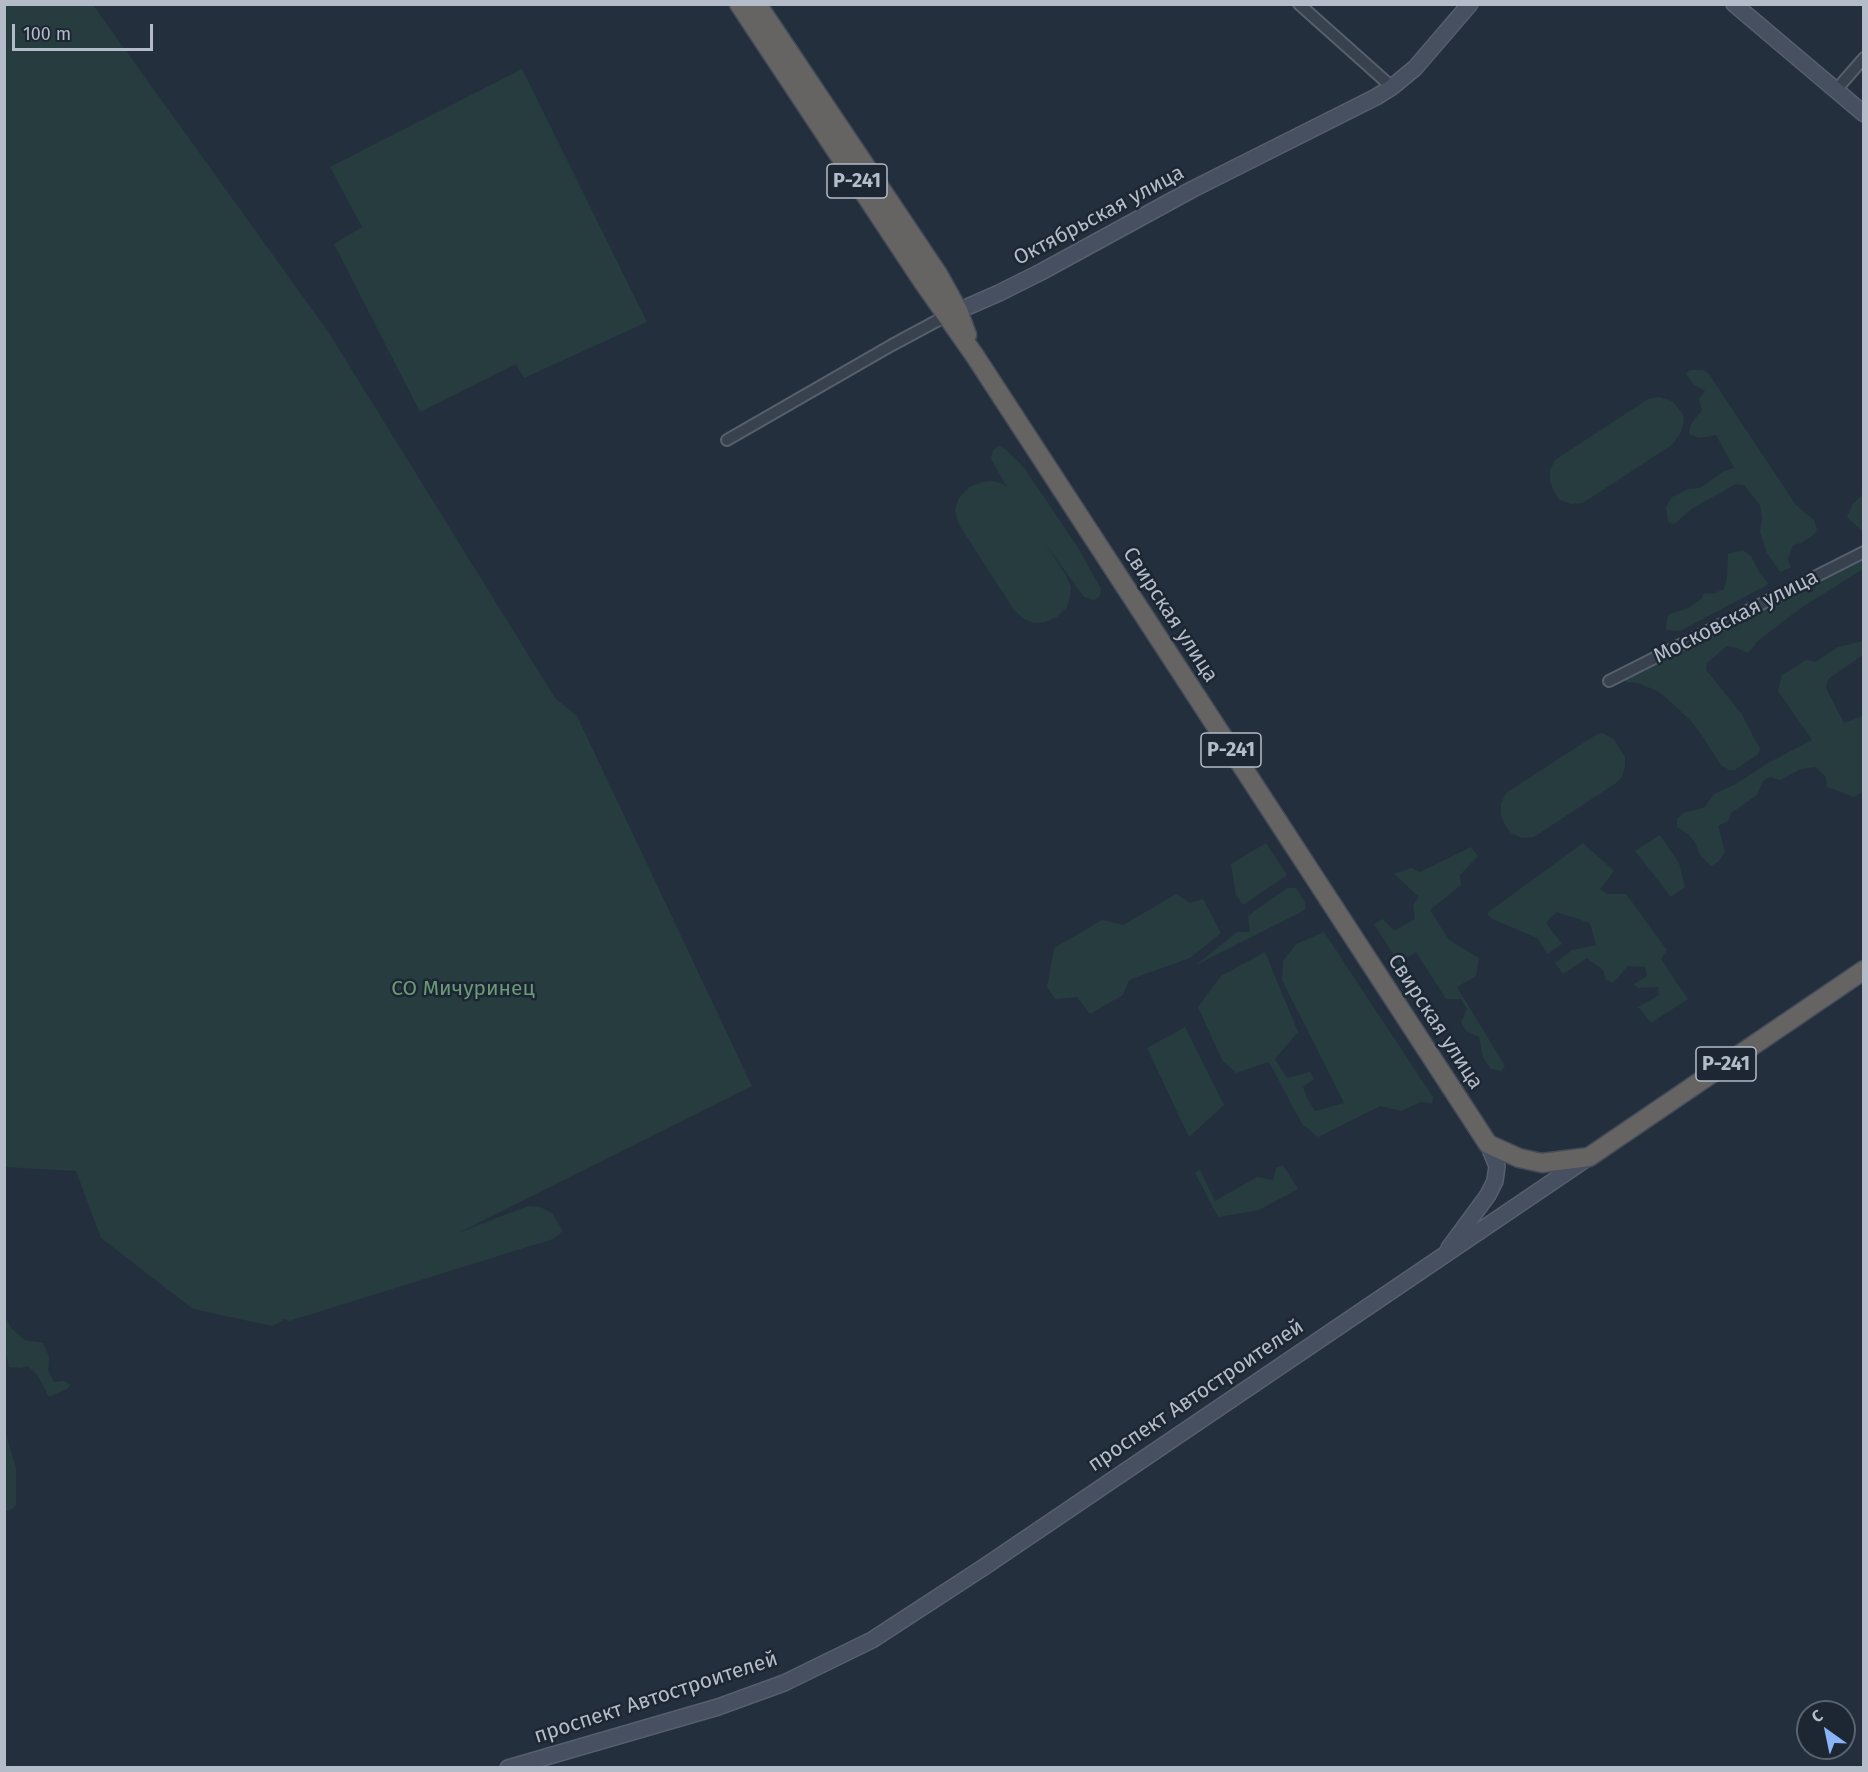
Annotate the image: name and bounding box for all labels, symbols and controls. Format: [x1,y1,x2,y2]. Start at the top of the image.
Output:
scale bar [15,12,156,50]
text: 100 m [23,23,71,45]
street label: Октябрьская улица [1010,160,1188,272]
road number: Р-241 [827,164,887,198]
street label: Свирская улица [1117,543,1223,687]
street label: Московская улица [1650,565,1822,669]
road number: Р-241 [1201,733,1261,767]
street label: Свирская улица [1382,950,1488,1094]
park label: СО Мичуринец [391,976,535,1002]
road number: Р-241 [1696,1047,1756,1081]
street label: проспект Автостроителей [1083,1314,1309,1478]
street label: проспект Автостроителей [531,1647,781,1749]
north arrow [1796,1700,1856,1760]
text: С [1808,1706,1826,1727]

